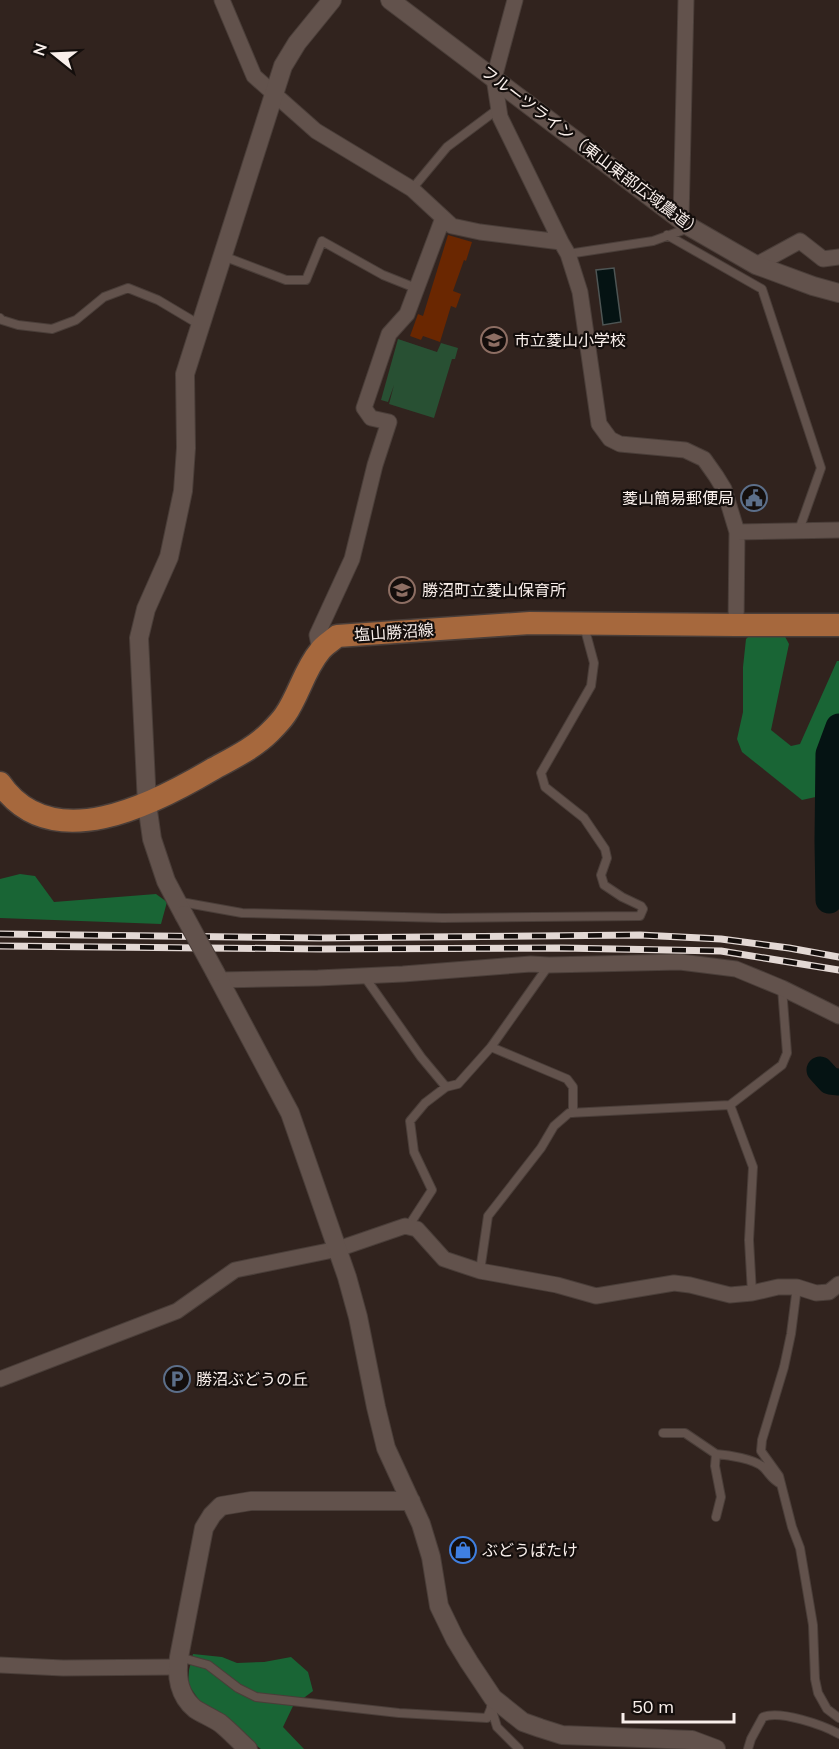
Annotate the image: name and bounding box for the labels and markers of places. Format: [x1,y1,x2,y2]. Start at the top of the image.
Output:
school or university icon: 市立菱山小学校 [479,325,509,355]
place label: 市立菱山小学校 [514,330,626,350]
public building icon: 菱山簡易郵便局 [739,483,769,513]
place label: 菱山簡易郵便局 [622,488,734,508]
school or university icon: 勝沼町立菱山保育所 [387,575,417,605]
place label: 勝沼町立菱山保育所 [422,580,566,600]
parking icon: 勝沼ぶどうの丘 [162,1364,192,1394]
place label: 勝沼ぶどうの丘 [196,1369,308,1389]
shop icon: ぶどうばたけ [448,1535,478,1565]
place label: ぶどうばたけ [482,1540,578,1560]

